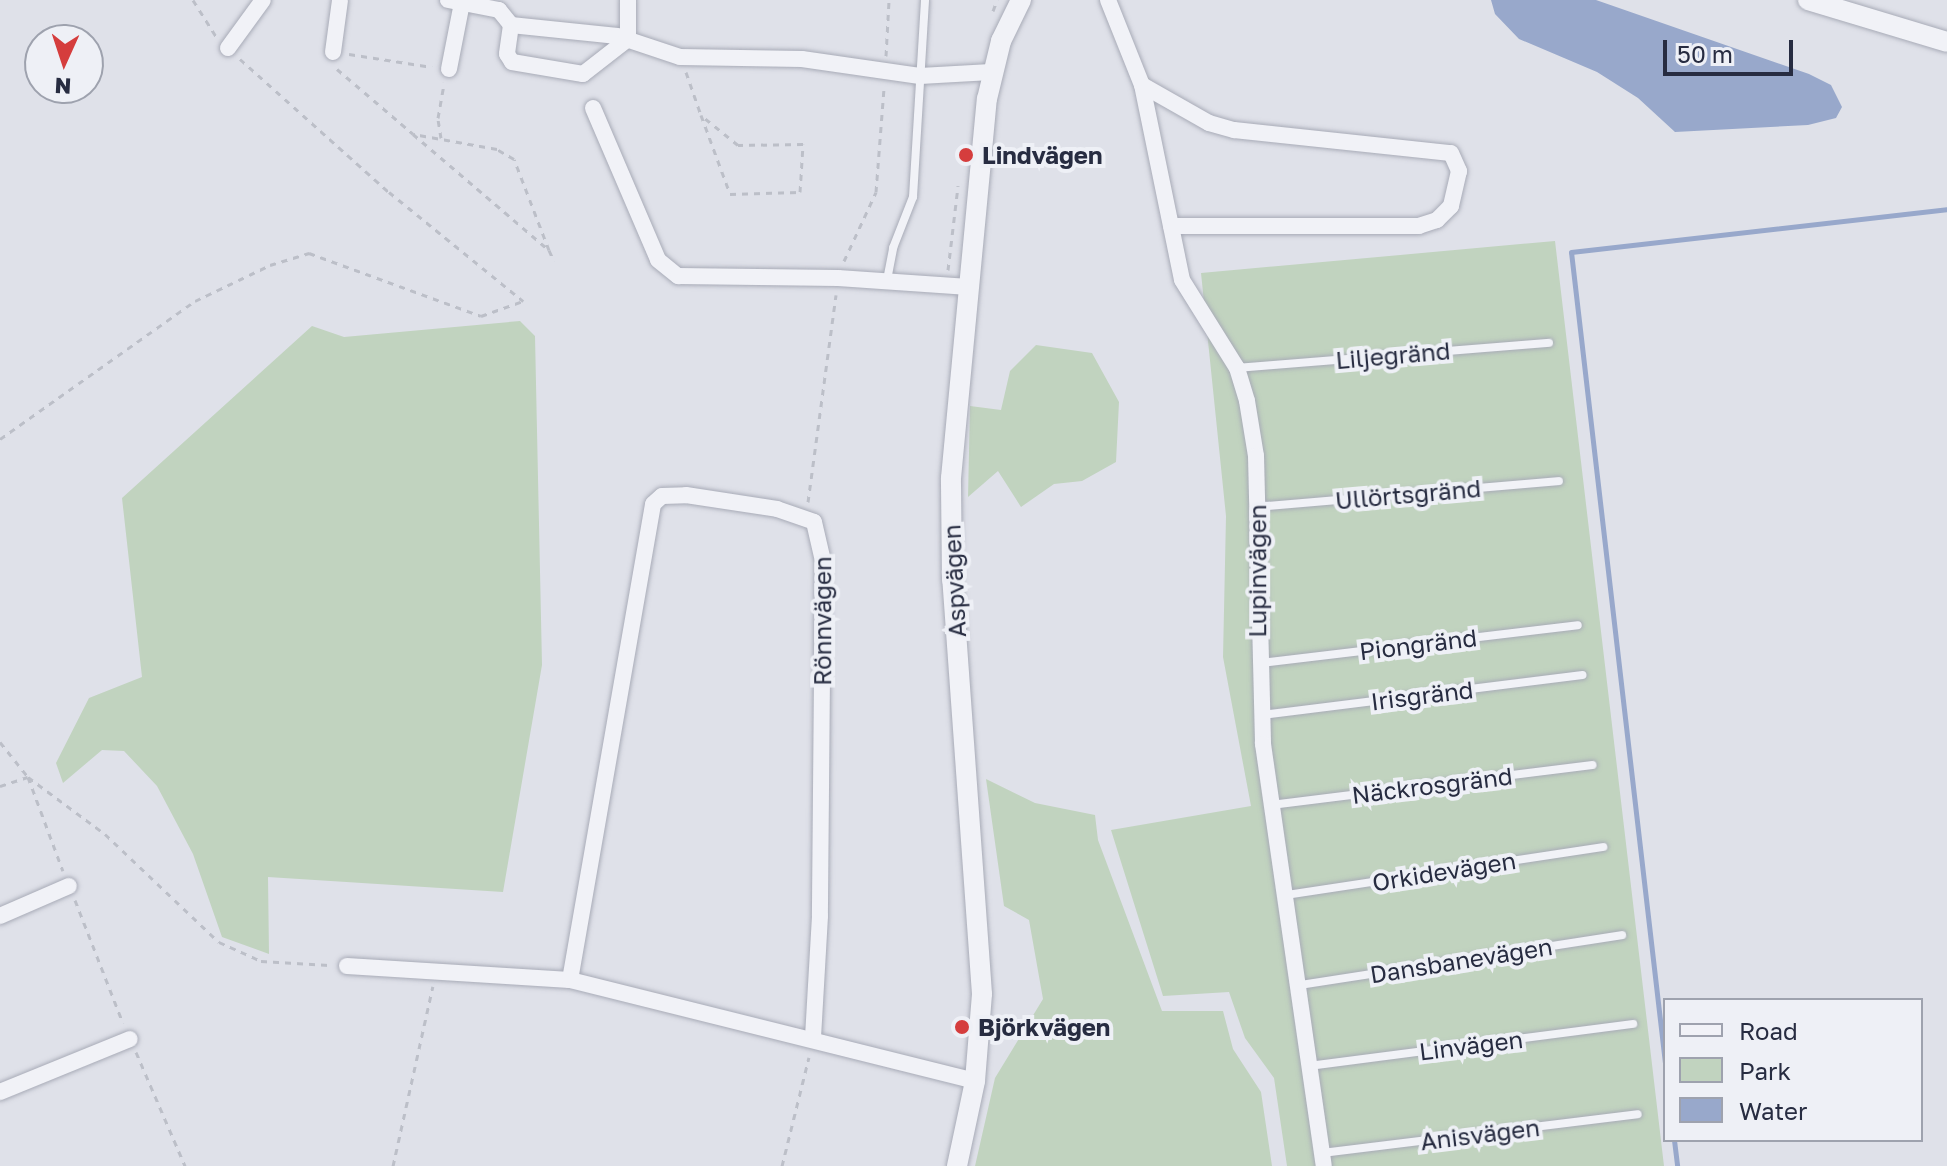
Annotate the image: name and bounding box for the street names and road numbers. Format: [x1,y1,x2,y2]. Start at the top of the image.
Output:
street label: Liljegränd [1334,336,1452,374]
street label: Ullörtsgränd [1334,473,1482,515]
street label: Lupinvägen [1243,504,1271,638]
street label: Aspvägen [937,524,971,638]
street label: Rönnvägen [808,556,836,686]
street label: Piongränd [1358,623,1478,665]
street label: Irisgränd [1369,674,1475,716]
street label: Näckrosgränd [1350,761,1514,809]
street label: Orkidevägen [1370,845,1518,897]
street label: Dansbanevägen [1368,931,1554,989]
street label: Linvägen [1417,1024,1525,1066]
street label: Anisvägen [1419,1112,1541,1156]

